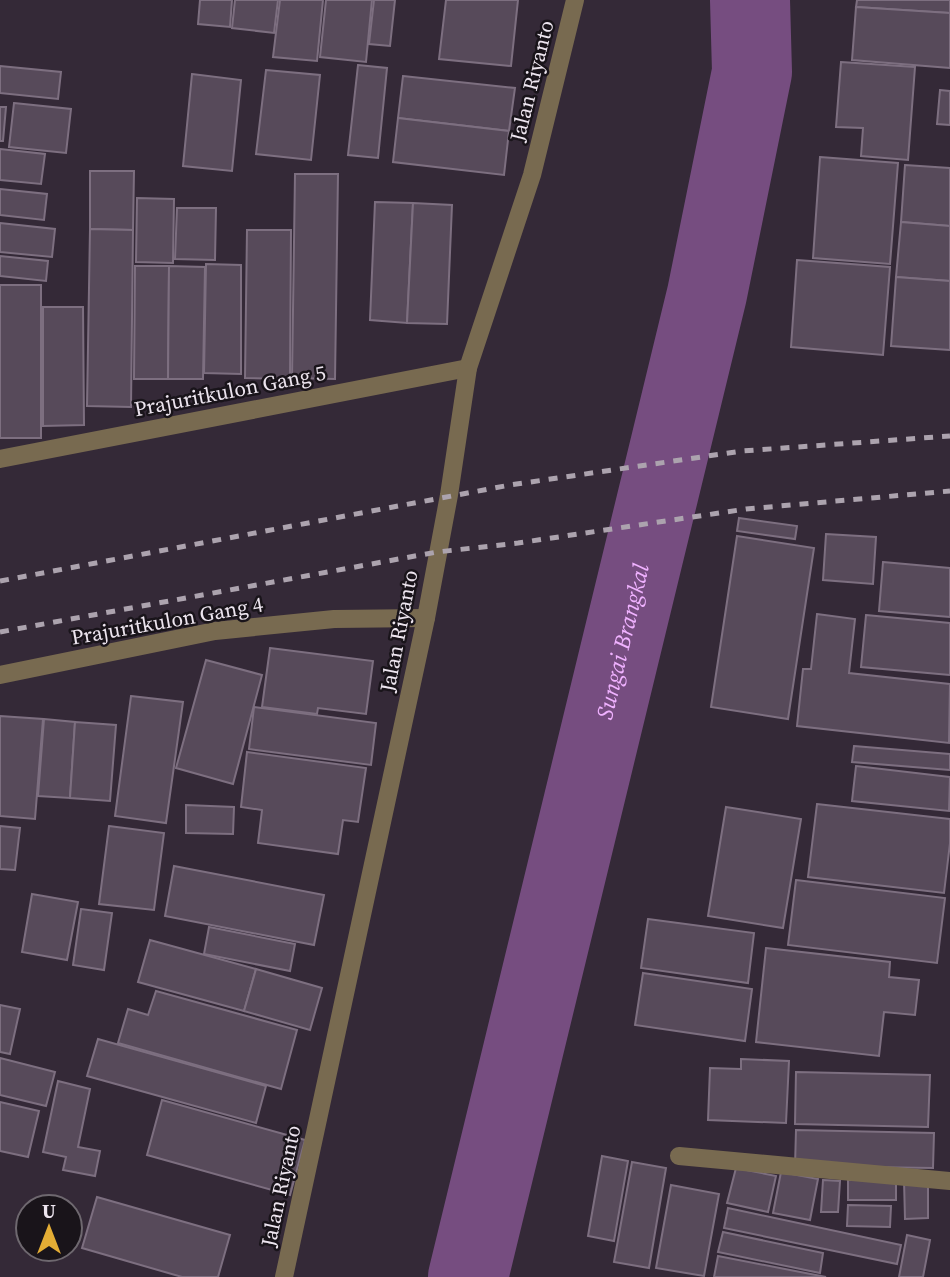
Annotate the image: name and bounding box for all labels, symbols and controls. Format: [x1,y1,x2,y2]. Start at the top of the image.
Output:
street label: Jalan Riyanto [502,17,561,145]
street label: Prajuritkulon Gang 5 [132,358,328,423]
water label: Sungai Brangkal [588,560,657,723]
street label: Jalan Riyanto [372,567,425,695]
street label: Prajuritkulon Gang 4 [69,589,266,652]
street label: Jalan Riyanto [253,1122,308,1250]
north arrow [14,1193,84,1263]
text: U [42,1198,56,1224]

